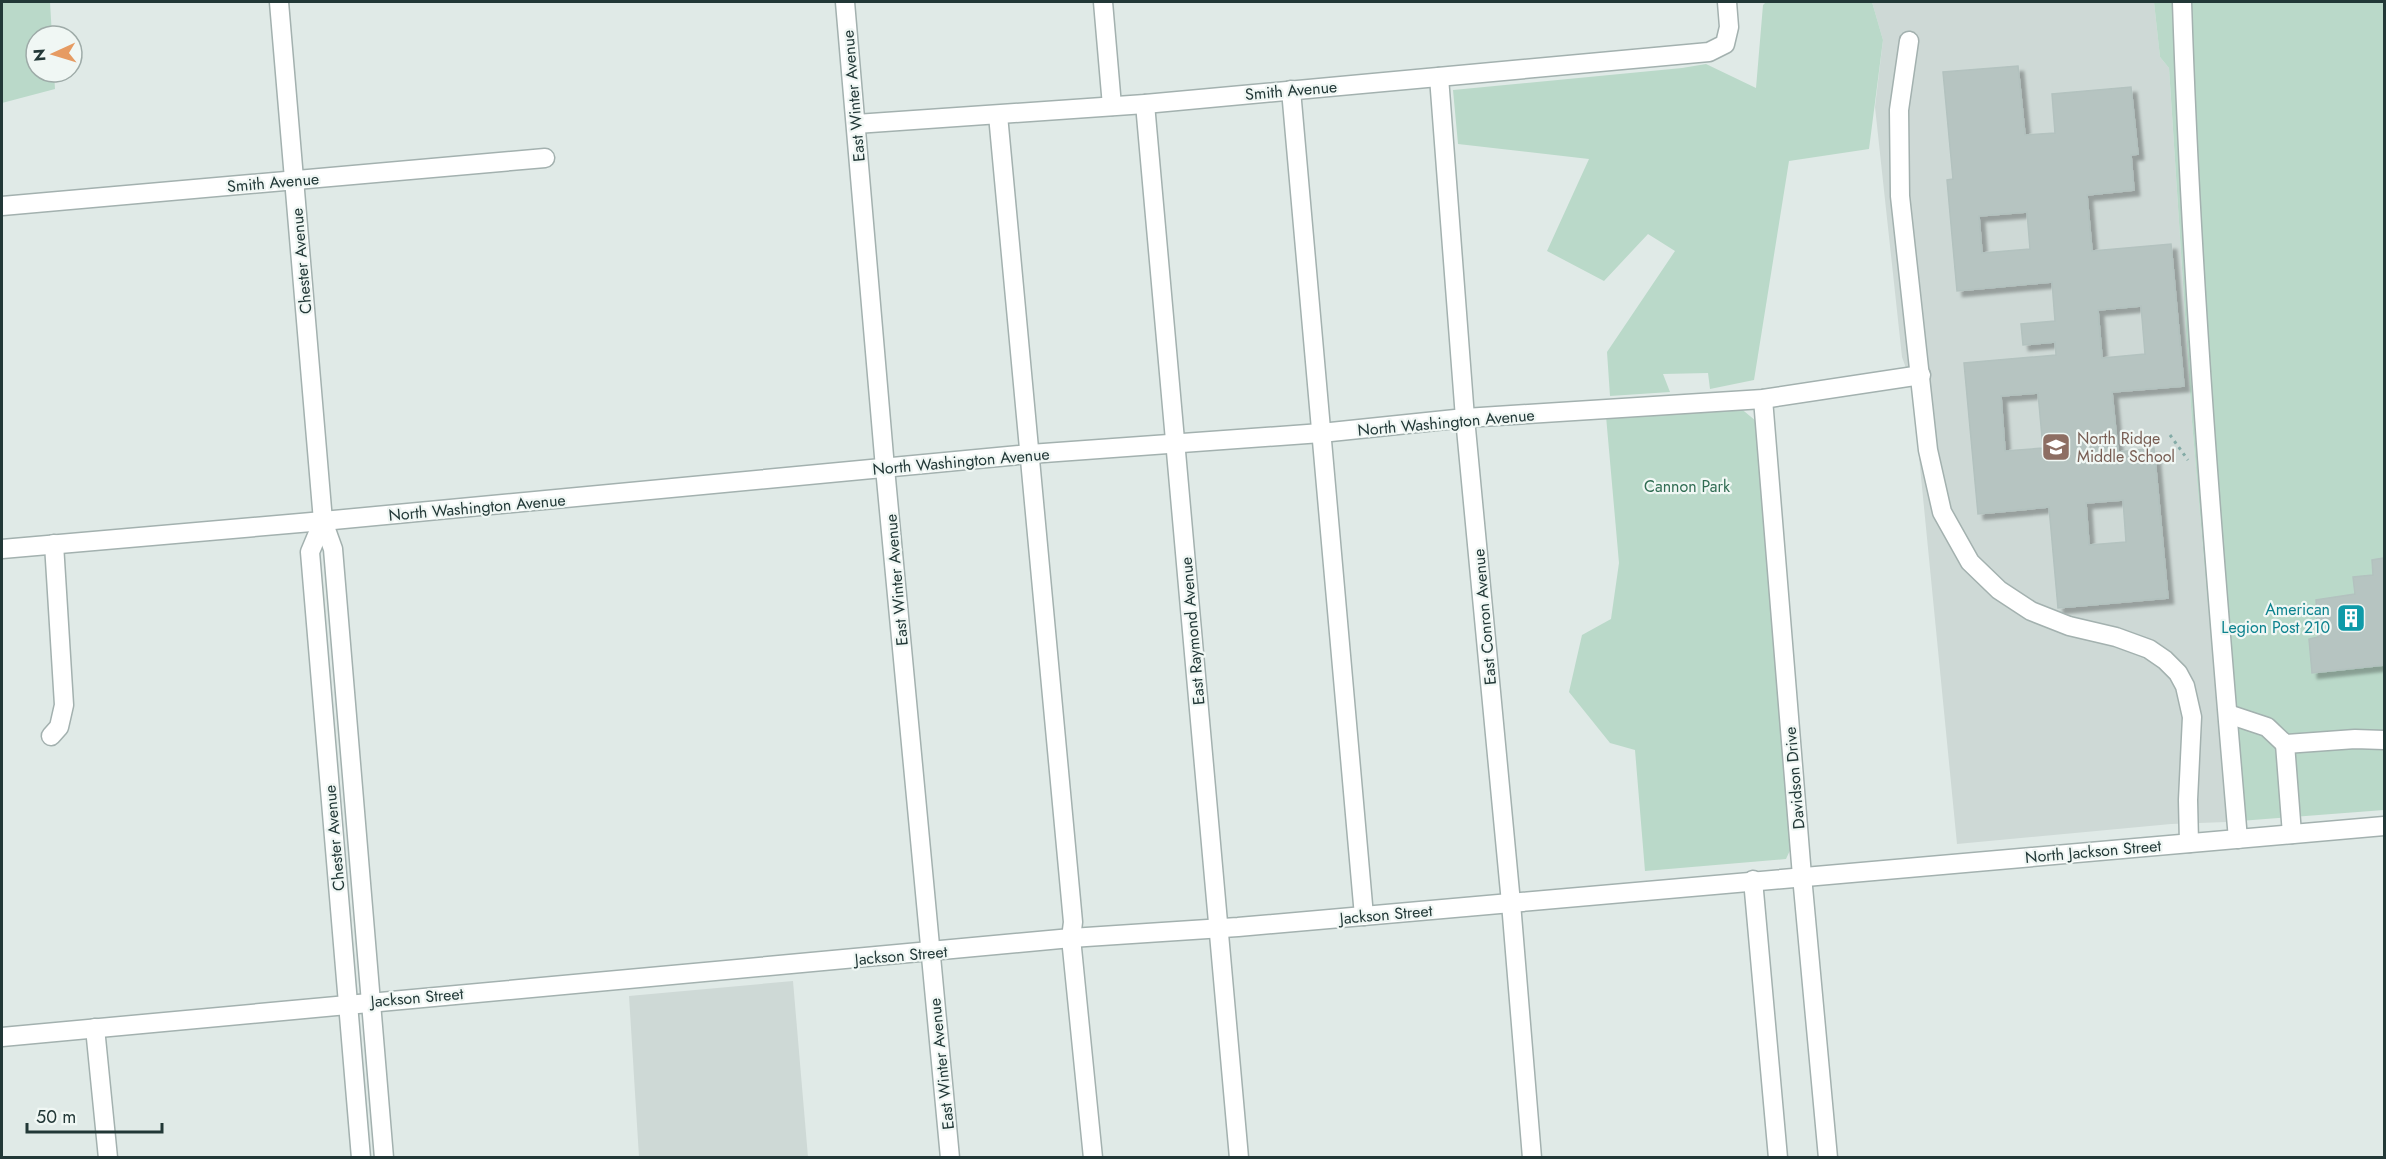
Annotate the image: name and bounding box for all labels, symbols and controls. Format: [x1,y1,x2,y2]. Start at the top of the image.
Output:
north arrow [24,24,84,84]
street label: East Winter Avenue [836,29,871,163]
text: N [28,48,51,62]
street label: Smith Avenue [1244,75,1338,106]
street label: Smith Avenue [226,167,320,198]
street label: Chester Avenue [285,207,318,315]
street label: North Washington Avenue [1357,403,1536,442]
place label: North Ridge Middle School [2077,427,2175,468]
school or university icon: North Ridge Middle School [2040,431,2072,463]
street label: North Washington Avenue [872,442,1051,481]
park label: Cannon Park [1644,475,1731,498]
street label: North Washington Avenue [388,488,567,527]
street label: East Winter Avenue [879,513,914,647]
street label: East Conron Avenue [1467,548,1502,686]
street label: East Raymond Avenue [1175,556,1210,706]
place label: American Legion Post 210 [2221,598,2330,639]
building icon: American Legion Post 210 [2335,602,2367,634]
street label: Davidson Drive [1779,726,1810,830]
street label: Chester Avenue [318,784,351,892]
street label: North Jackson Street [2024,834,2162,869]
street label: Jackson Street [1337,899,1433,930]
street label: Jackson Street [852,940,948,971]
street label: Jackson Street [368,982,464,1013]
street label: East Winter Avenue [923,997,960,1131]
scale bar [27,1096,162,1134]
text: 50 m [36,1104,76,1130]

